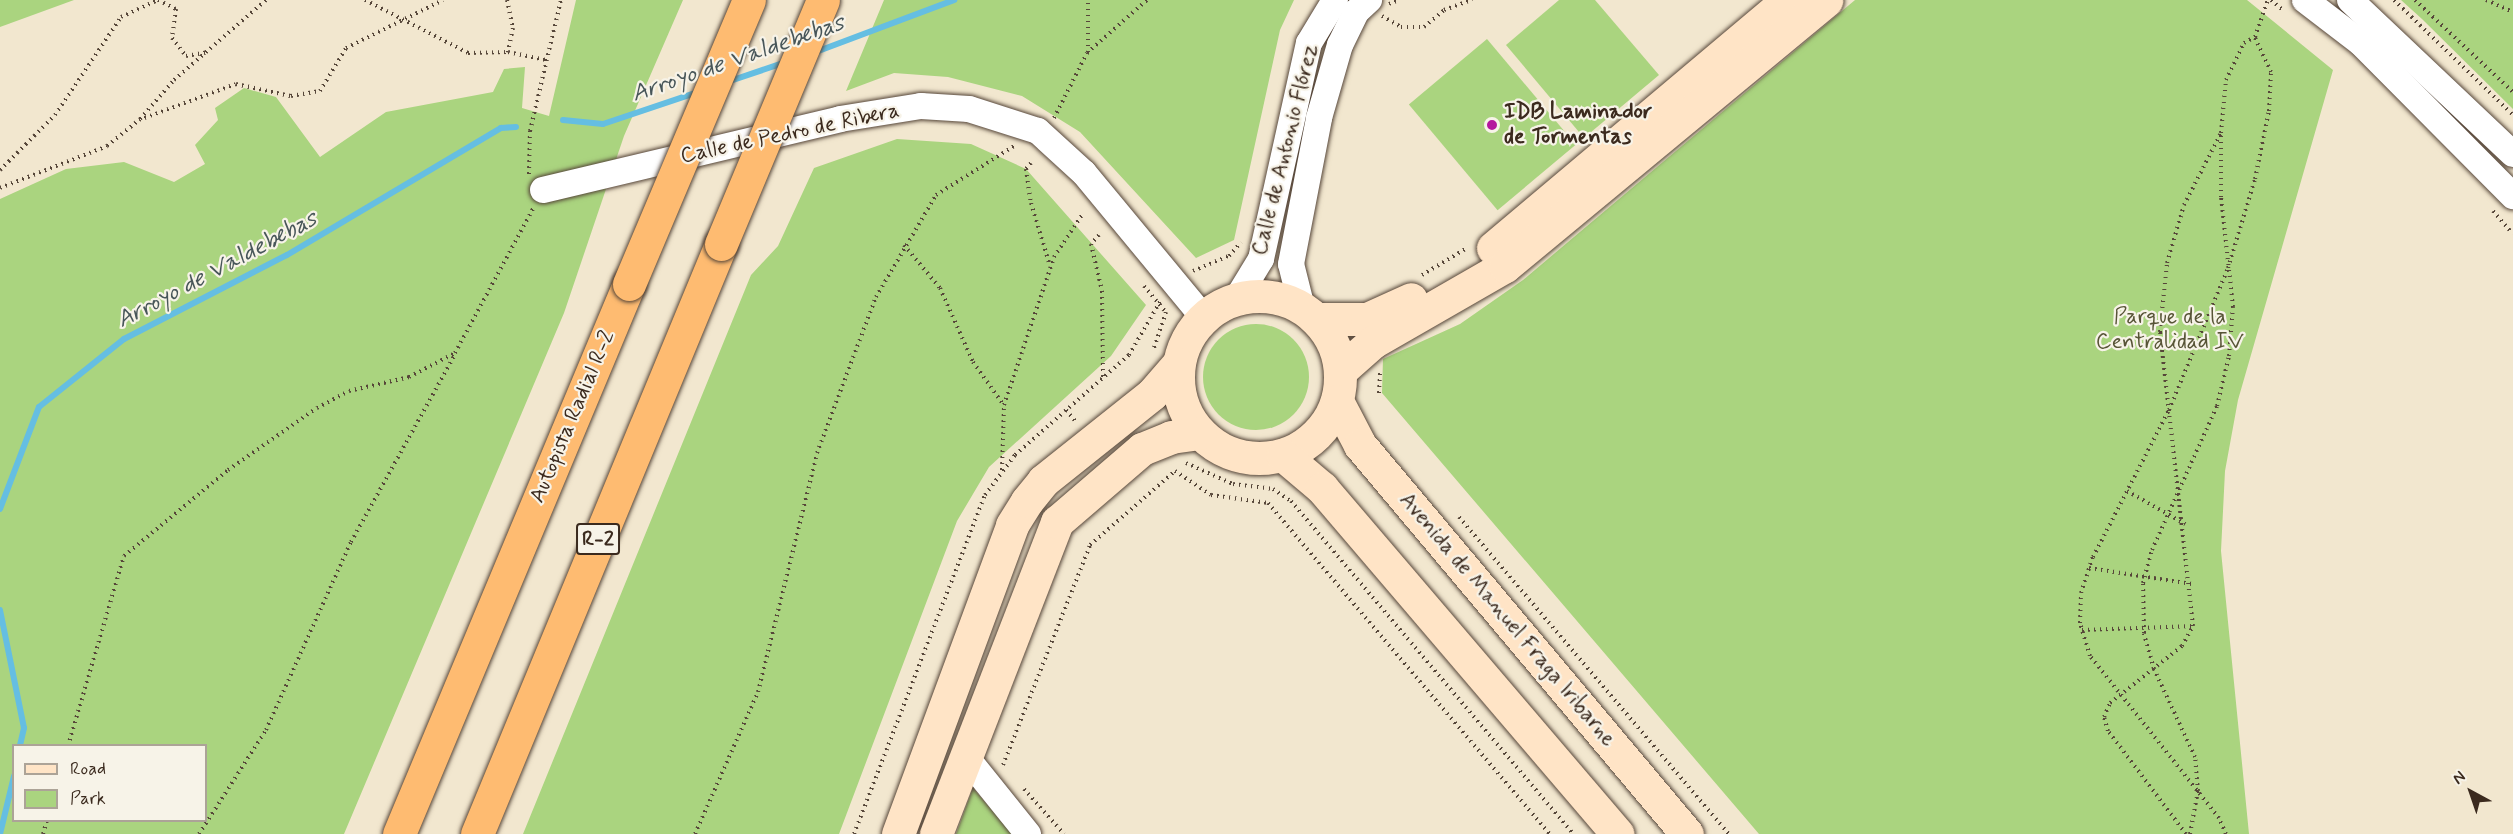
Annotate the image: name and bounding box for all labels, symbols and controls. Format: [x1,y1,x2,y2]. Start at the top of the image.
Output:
water label: Arroyo de Valdebebas [631,10,845,108]
street label: Calle de Antonio Flórez [1247,42,1325,258]
street label: Calle de Pedro de Ribera [678,98,902,170]
place label: IDB Laminador de Tormentas [1504,99,1659,150]
marker: IDB Laminador de Tormentas [1485,118,1499,132]
water label: Arroyo de Valdebebas [115,207,319,333]
park label: Parque de la Centralidad IV [2098,304,2242,356]
street label: Autopista Radial R-2 [524,326,622,508]
street label: Avenida de Manuel Fraga Iribarne [1394,488,1620,752]
road number: R-2 [576,521,620,557]
legend [12,744,207,822]
text: Road [70,757,106,781]
north arrow [2441,762,2501,822]
text: N [2448,766,2470,789]
text: Park [70,787,106,811]

